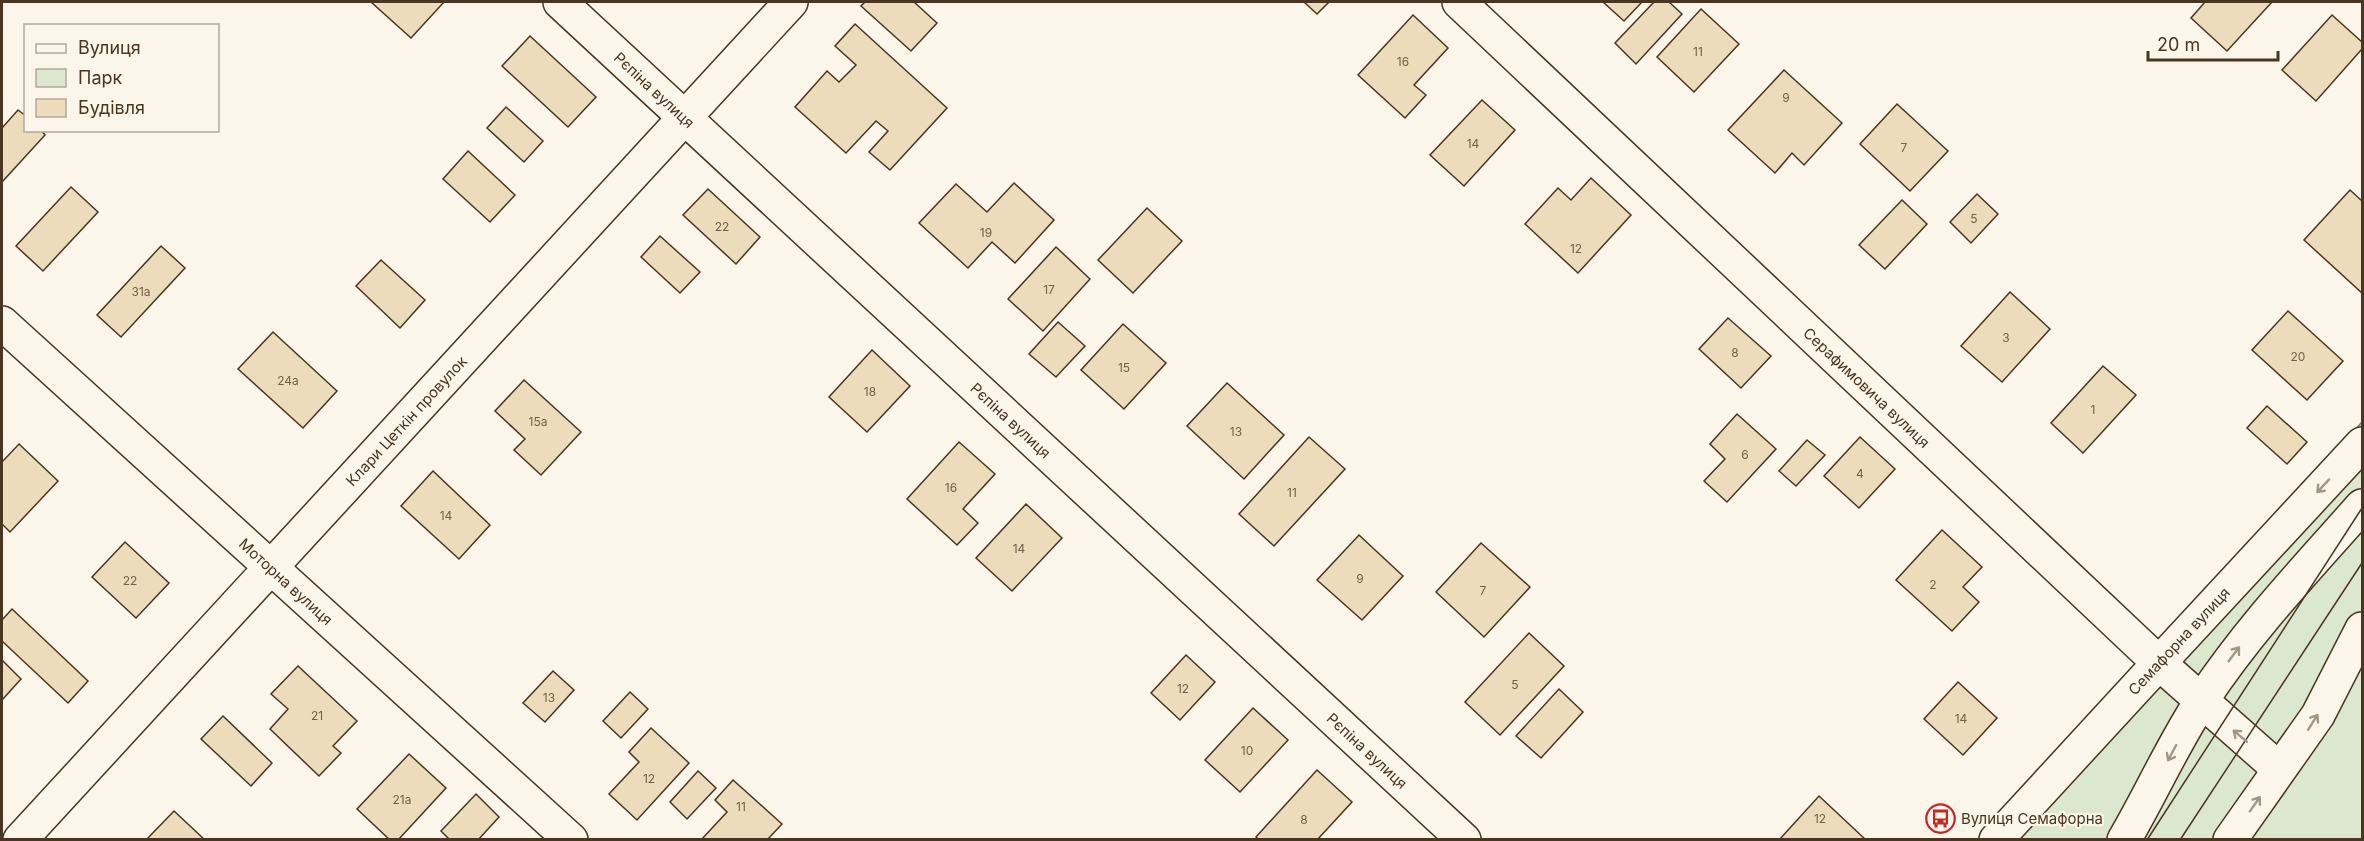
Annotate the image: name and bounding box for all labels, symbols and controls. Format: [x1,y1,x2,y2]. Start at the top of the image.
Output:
legend [24,24,219,132]
scale bar [2148,24,2278,62]
text: 20 m [2157,34,2200,55]
text: Вулиця [78,37,141,58]
house number: 11 [1693,44,1703,59]
street label: Рєпіна вулиця [610,48,699,132]
house number: 16 [1397,54,1409,69]
text: Парк [78,67,123,88]
house number: 9 [1782,90,1790,105]
text: Будівля [78,97,145,118]
house number: 14 [1467,136,1480,151]
house number: 7 [1901,140,1908,155]
house number: 5 [1970,211,1978,226]
house number: 22 [715,219,729,234]
house number: 19 [980,225,992,240]
house number: 12 [1570,241,1582,256]
house number: 17 [1043,282,1055,297]
house number: 31а [131,284,151,299]
street label: Серафимовича вулиця [1800,323,1934,451]
house number: 3 [2002,330,2010,345]
house number: 8 [1731,345,1739,360]
house number: 20 [2291,349,2305,364]
street label: Клари Цеткін провулок [341,351,471,490]
house number: 15 [1118,360,1130,375]
house number: 24а [277,373,299,388]
street label: Рєпіна вулиця [967,378,1055,462]
house number: 18 [864,384,876,399]
house number: 1 [2091,402,2095,417]
house number: 15а [529,414,547,429]
house number: 13 [1230,424,1242,439]
house number: 6 [1741,447,1749,462]
house number: 4 [1856,466,1864,481]
one-way arrow [2316,479,2330,494]
house number: 16 [945,480,957,495]
house number: 11 [1287,485,1297,500]
house number: 14 [440,508,453,523]
street label: Моторна вулиця [235,534,337,629]
house number: 14 [1013,541,1026,556]
house number: 9 [1356,571,1364,586]
house number: 22 [123,573,137,588]
house number: 2 [1929,577,1937,592]
house number: 7 [1480,583,1487,598]
street label: Семафорна вулиця [2124,583,2234,699]
one-way arrow [2228,647,2240,663]
house number: 5 [1511,677,1519,692]
house number: 12 [1177,681,1189,696]
house number: 13 [543,690,555,705]
house number: 21 [311,708,323,723]
street label: Рєпіна вулиця [1323,709,1412,792]
house number: 14 [1955,711,1968,726]
one-way arrow [2308,714,2320,731]
one-way arrow [2232,729,2248,742]
house number: 10 [1241,743,1253,758]
one-way arrow [2166,744,2177,762]
house number: 12 [643,771,655,786]
house number: 21а [393,792,411,807]
one-way arrow [2249,797,2261,813]
house number: 11 [736,799,746,814]
bus stop icon: Вулиця Семафорна [1924,802,1956,834]
place label: Вулиця Семафорна [1961,809,2103,828]
house number: 12 [1814,811,1826,826]
house number: 8 [1300,812,1308,827]

